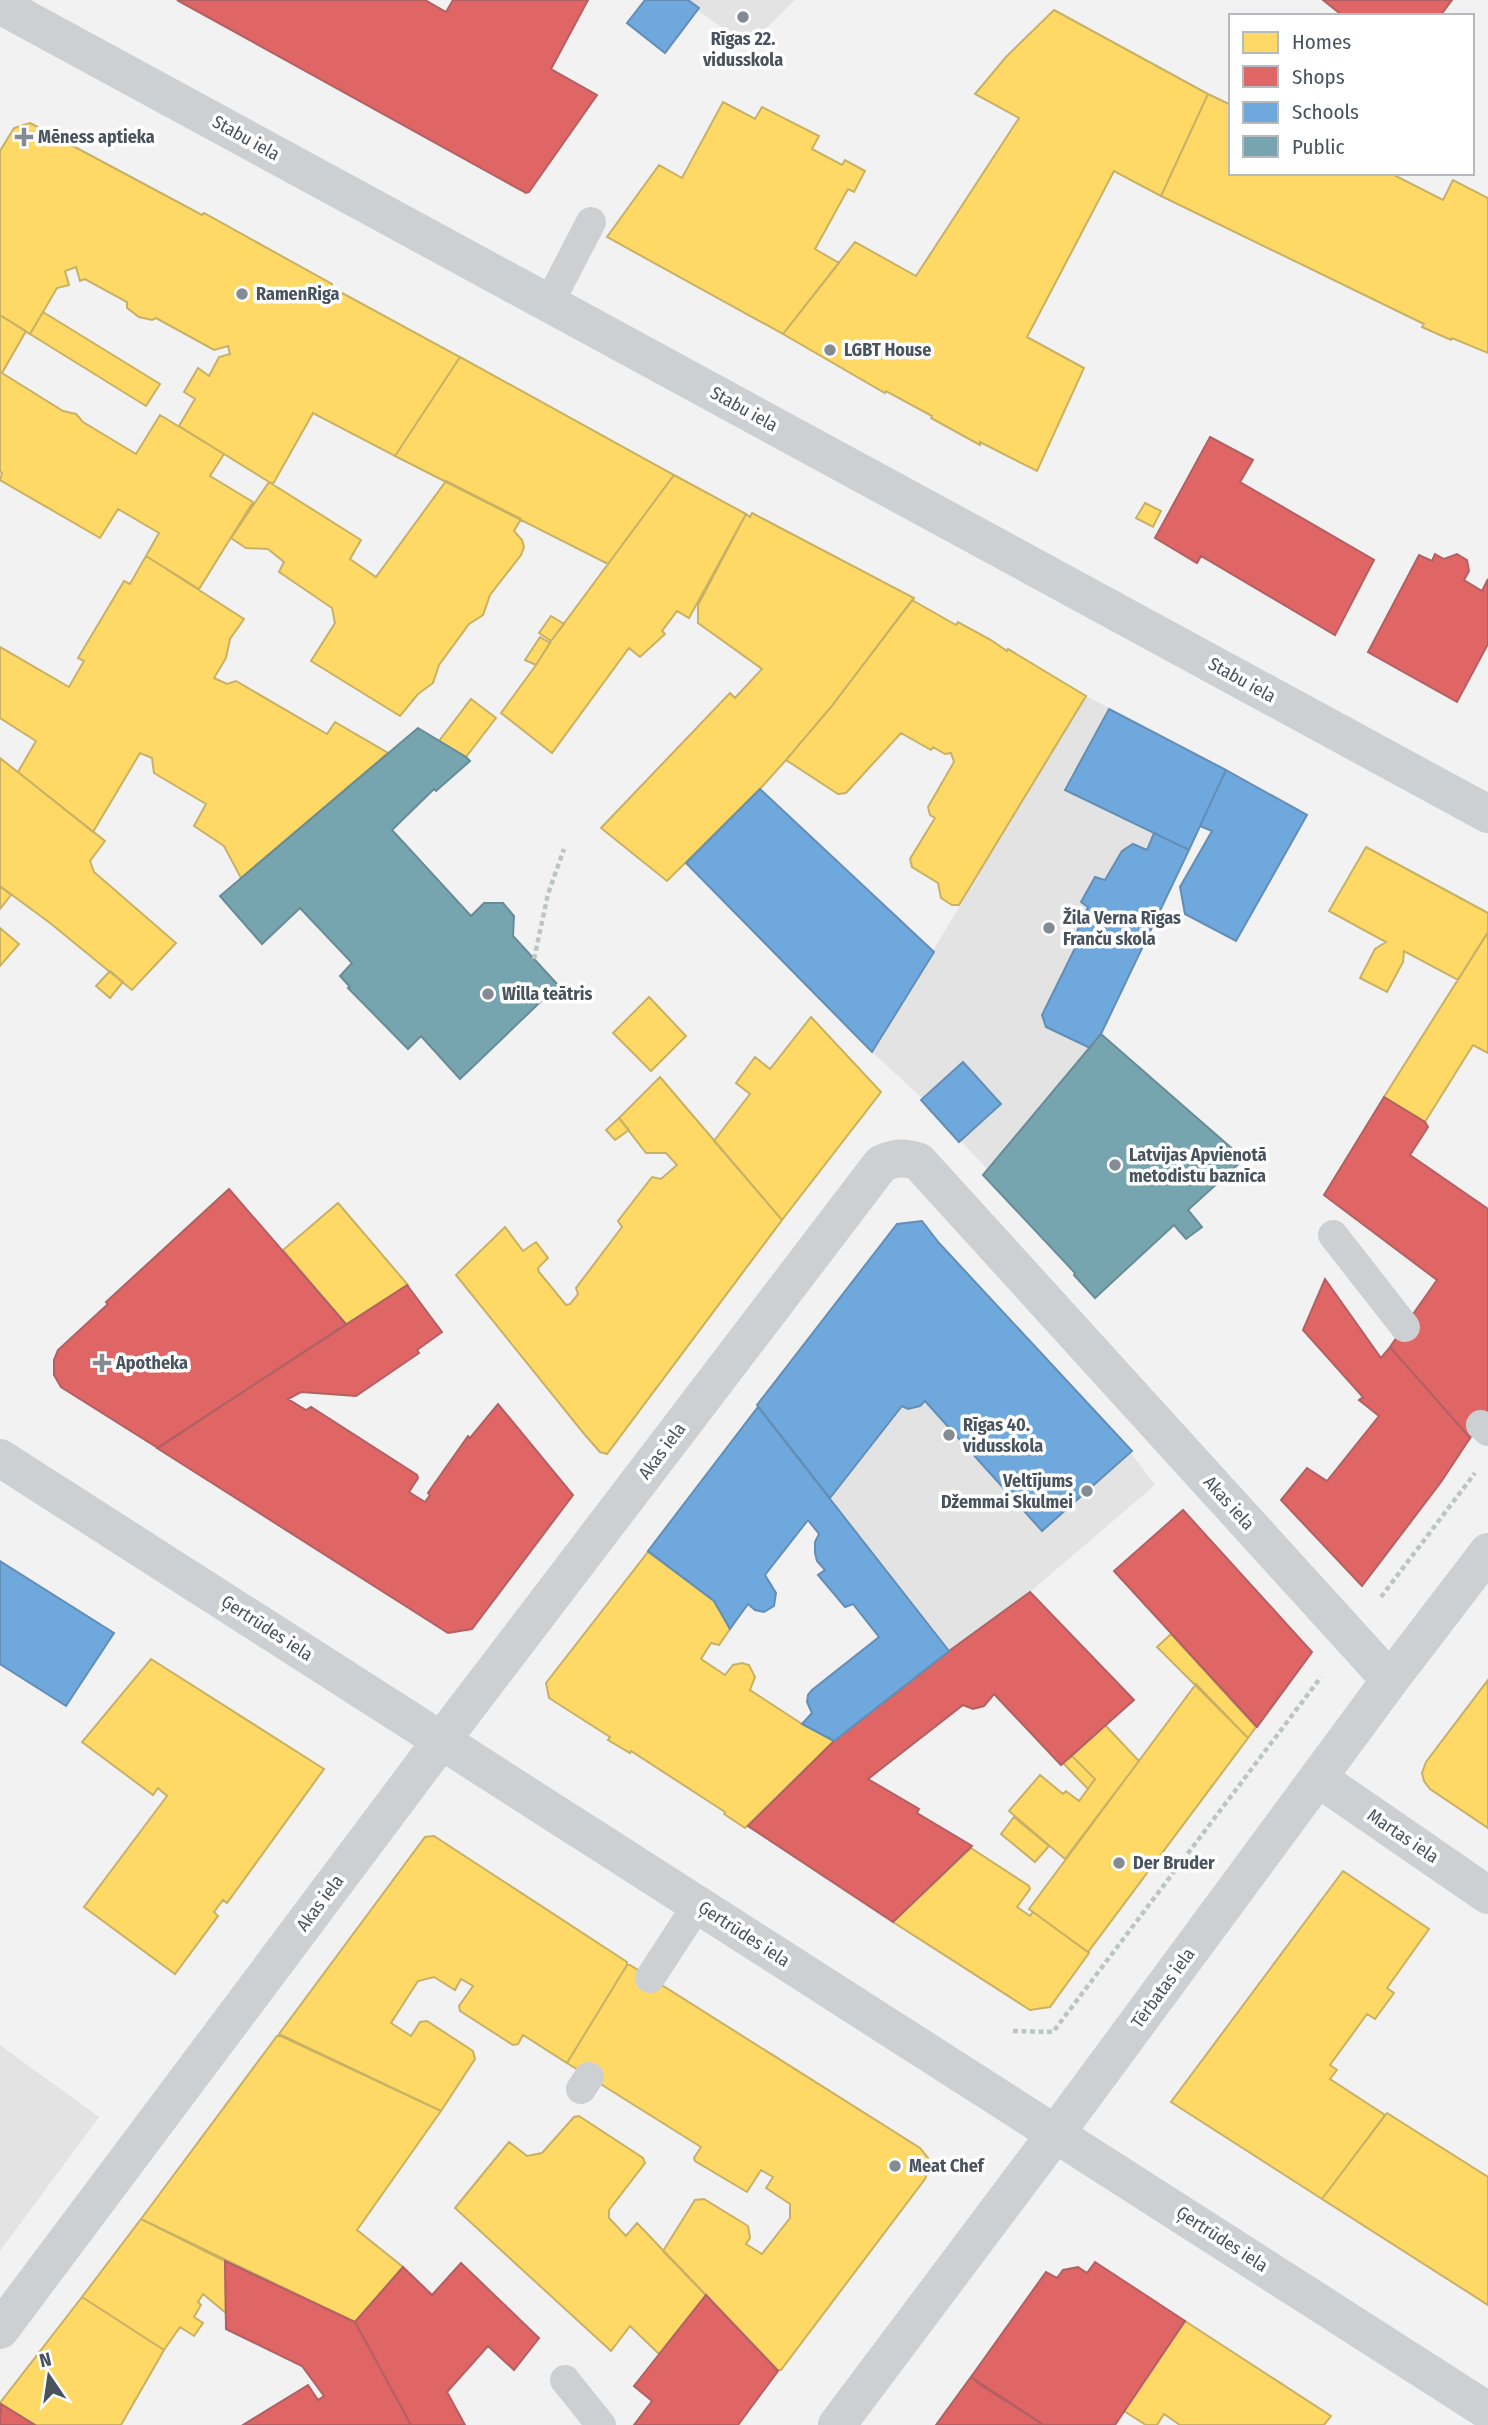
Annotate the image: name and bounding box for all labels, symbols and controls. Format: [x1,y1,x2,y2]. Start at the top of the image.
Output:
marker: Rīgas 22. vidusskola [735,9,751,25]
legend [1229,14,1474,175]
place label: Rīgas 22. vidusskola [702,28,783,71]
text: Homes [1292,29,1351,55]
text: Shops [1292,64,1345,90]
text: Schools [1292,99,1359,125]
street label: Stabu iela [208,111,284,166]
place label: Mēness aptieka [38,126,155,148]
marker: Mēness aptieka [16,129,32,145]
text: Public [1292,134,1344,160]
place label: RamenRiga [256,283,339,305]
marker: RamenRiga [234,286,250,302]
place label: LGBT House [844,339,931,361]
marker: LGBT House [822,342,838,358]
street label: Stabu iela [706,382,782,437]
street label: Stabu iela [1204,653,1280,708]
place label: Žila Verna Rīgas Franču skola [1063,907,1181,950]
marker: Žila Verna Rīgas Franču skola [1041,920,1057,936]
place label: Willa teātris [502,983,593,1005]
marker: Willa teātris [480,986,496,1002]
place label: Latvijas Apvienotā metodistu baznīca [1129,1144,1267,1187]
marker: Latvijas Apvienotā metodistu baznīca [1107,1157,1123,1173]
place label: Apotheka [115,1352,188,1374]
marker: Apotheka [94,1355,110,1371]
place label: Rīgas 40. vidusskola [962,1414,1043,1457]
street label: Akas iela [634,1418,690,1484]
marker: Rīgas 40. vidusskola [941,1427,957,1443]
place label: Veltījums Džemmai Skulmei [941,1470,1073,1513]
street label: Akas iela [1199,1471,1259,1535]
marker: Veltījums Džemmai Skulmei [1079,1483,1095,1499]
street label: Ģertrūdes iela [217,1590,317,1666]
street label: Martas iela [1363,1804,1443,1868]
place label: Der Bruder [1133,1852,1215,1874]
marker: Der Bruder [1111,1855,1127,1871]
street label: Akas iela [292,1870,348,1936]
street label: Ģertrūdes iela [694,1896,794,1972]
street label: Tērbatas iela [1126,1943,1200,2033]
place label: Meat Chef [909,2155,986,2177]
marker: Meat Chef [887,2158,903,2174]
street label: Ģertrūdes iela [1172,2201,1272,2277]
north arrow [14,2341,84,2411]
text: N [37,2347,53,2372]

